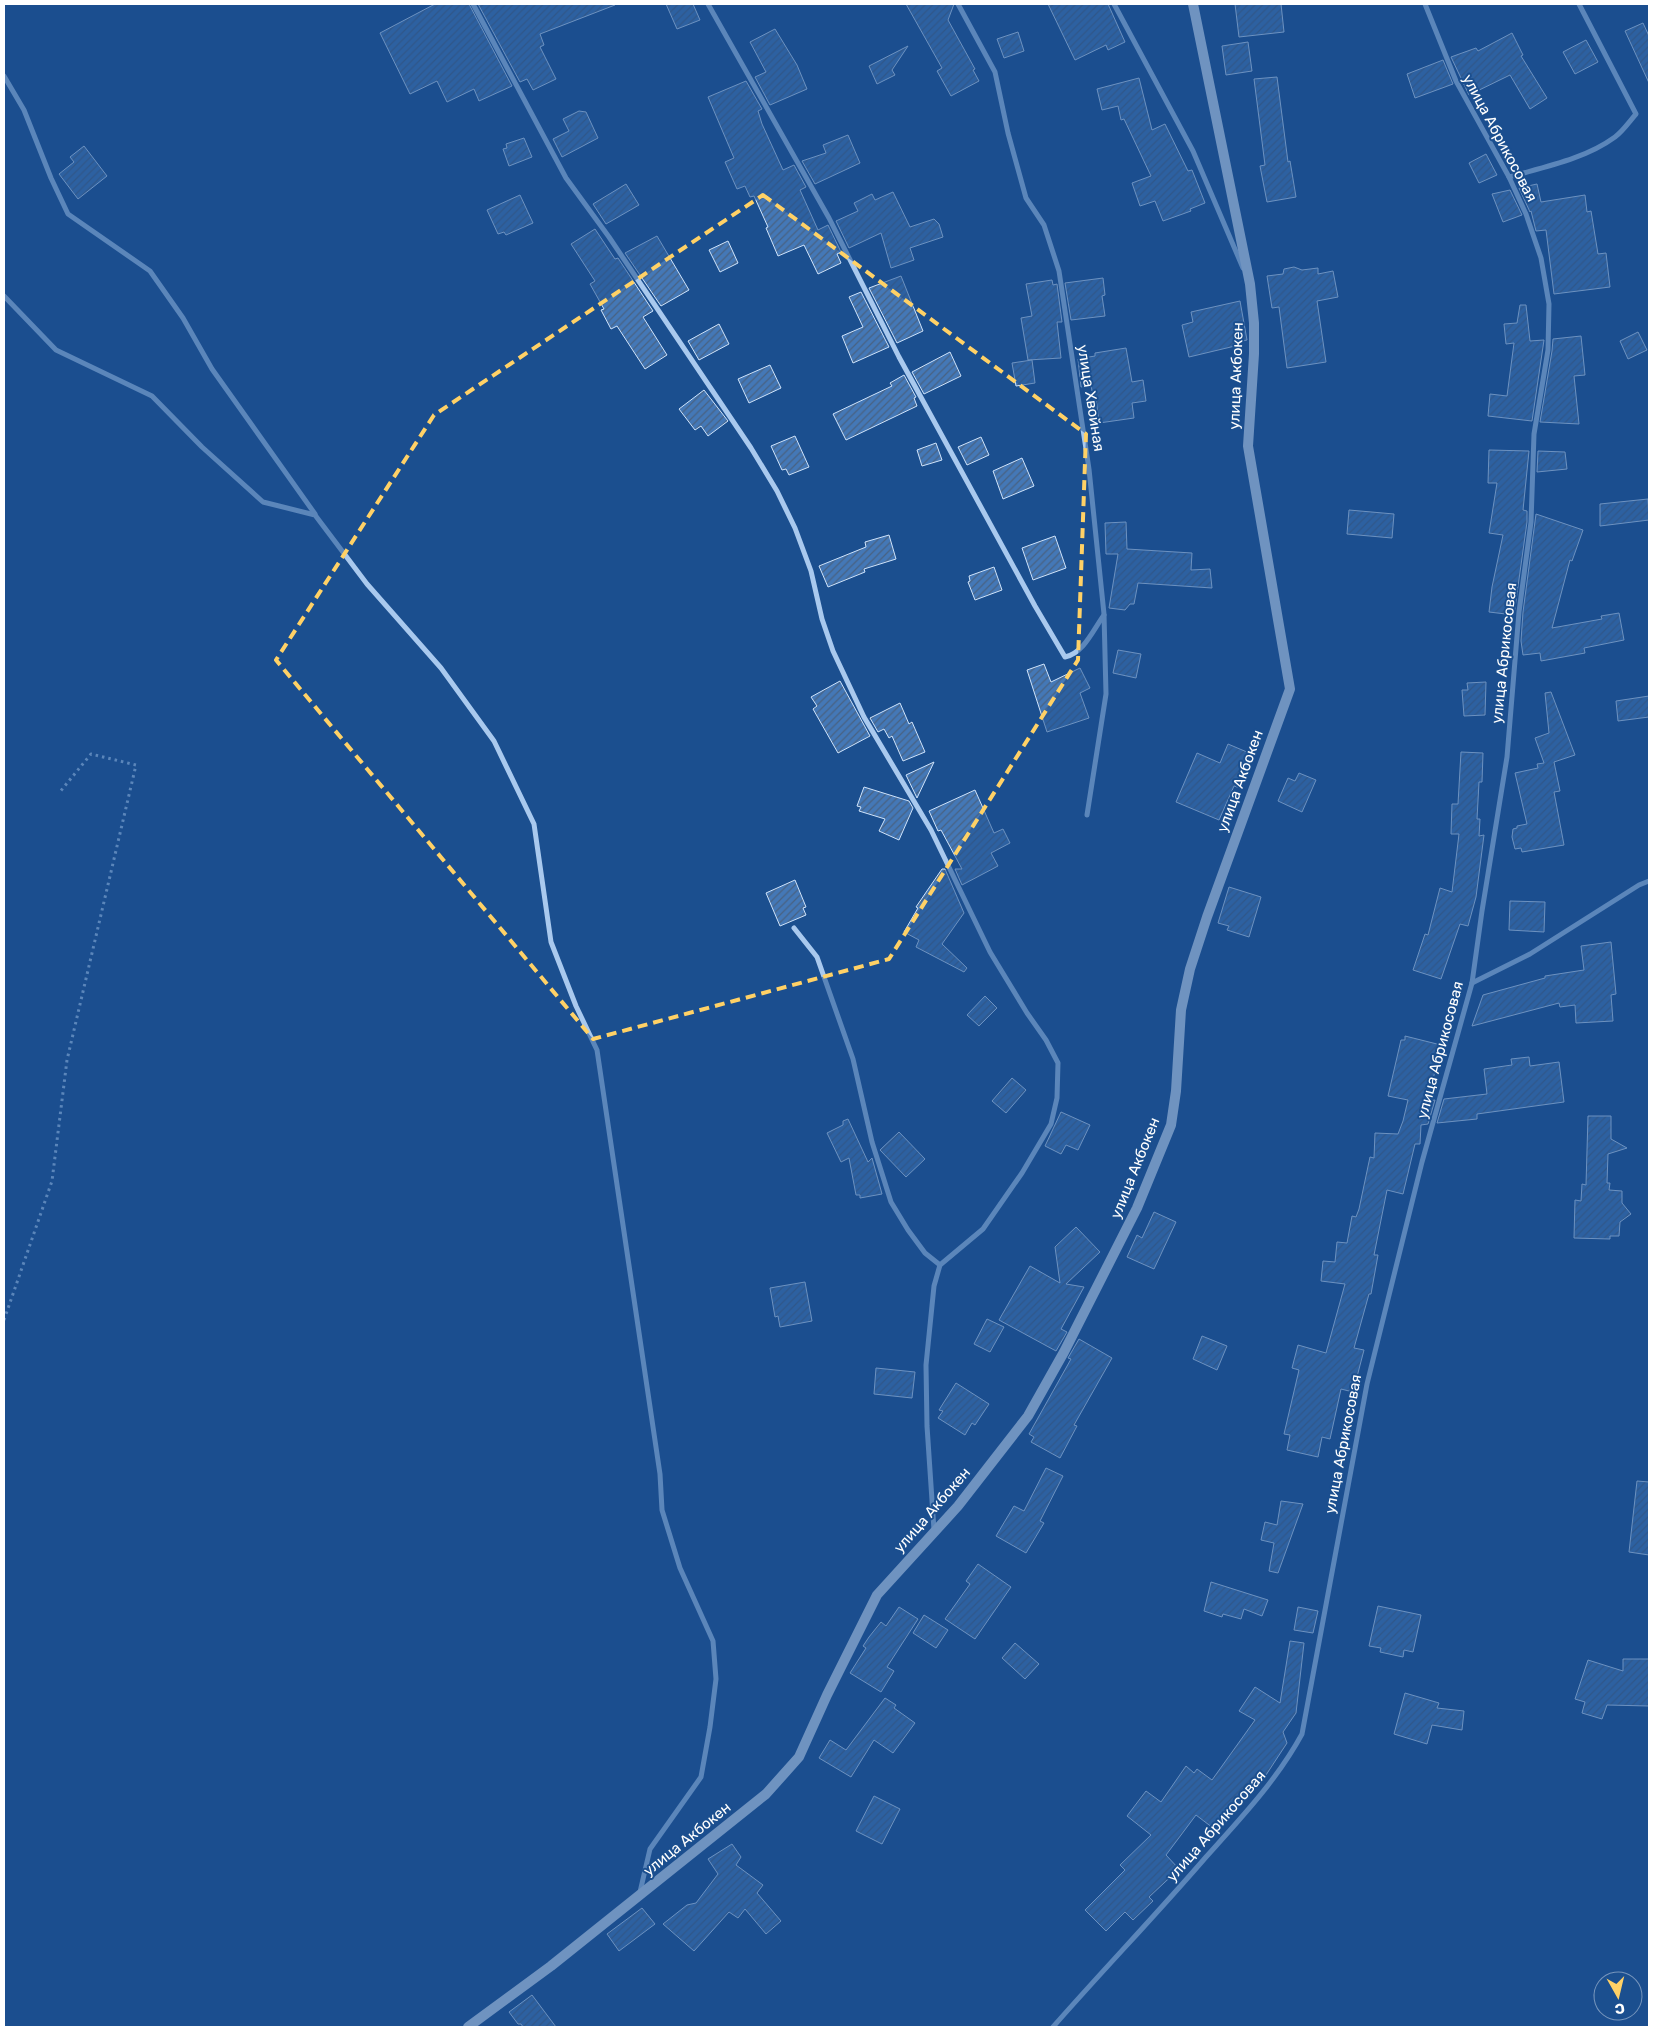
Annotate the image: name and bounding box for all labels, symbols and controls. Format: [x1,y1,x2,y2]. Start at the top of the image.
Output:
street label: улица Абрикосовая [1459,71,1541,205]
street label: улица Акбокен [1225,322,1247,430]
street label: улица Хвойная [1074,343,1108,453]
street label: улица Абрикосовая [1488,582,1520,724]
street label: улица Акбокен [1213,727,1267,835]
street label: улица Абрикосовая [1413,979,1467,1121]
street label: улица Акбокен [1107,1115,1163,1221]
street label: улица Абрикосовая [1321,1373,1365,1515]
street label: улица Акбокен [890,1464,974,1556]
street label: улица Абрикосовая [1163,1767,1269,1885]
street label: улица Акбокен [640,1798,734,1880]
north arrow [1593,1971,1643,2021]
text: С [1614,1999,1626,2018]

